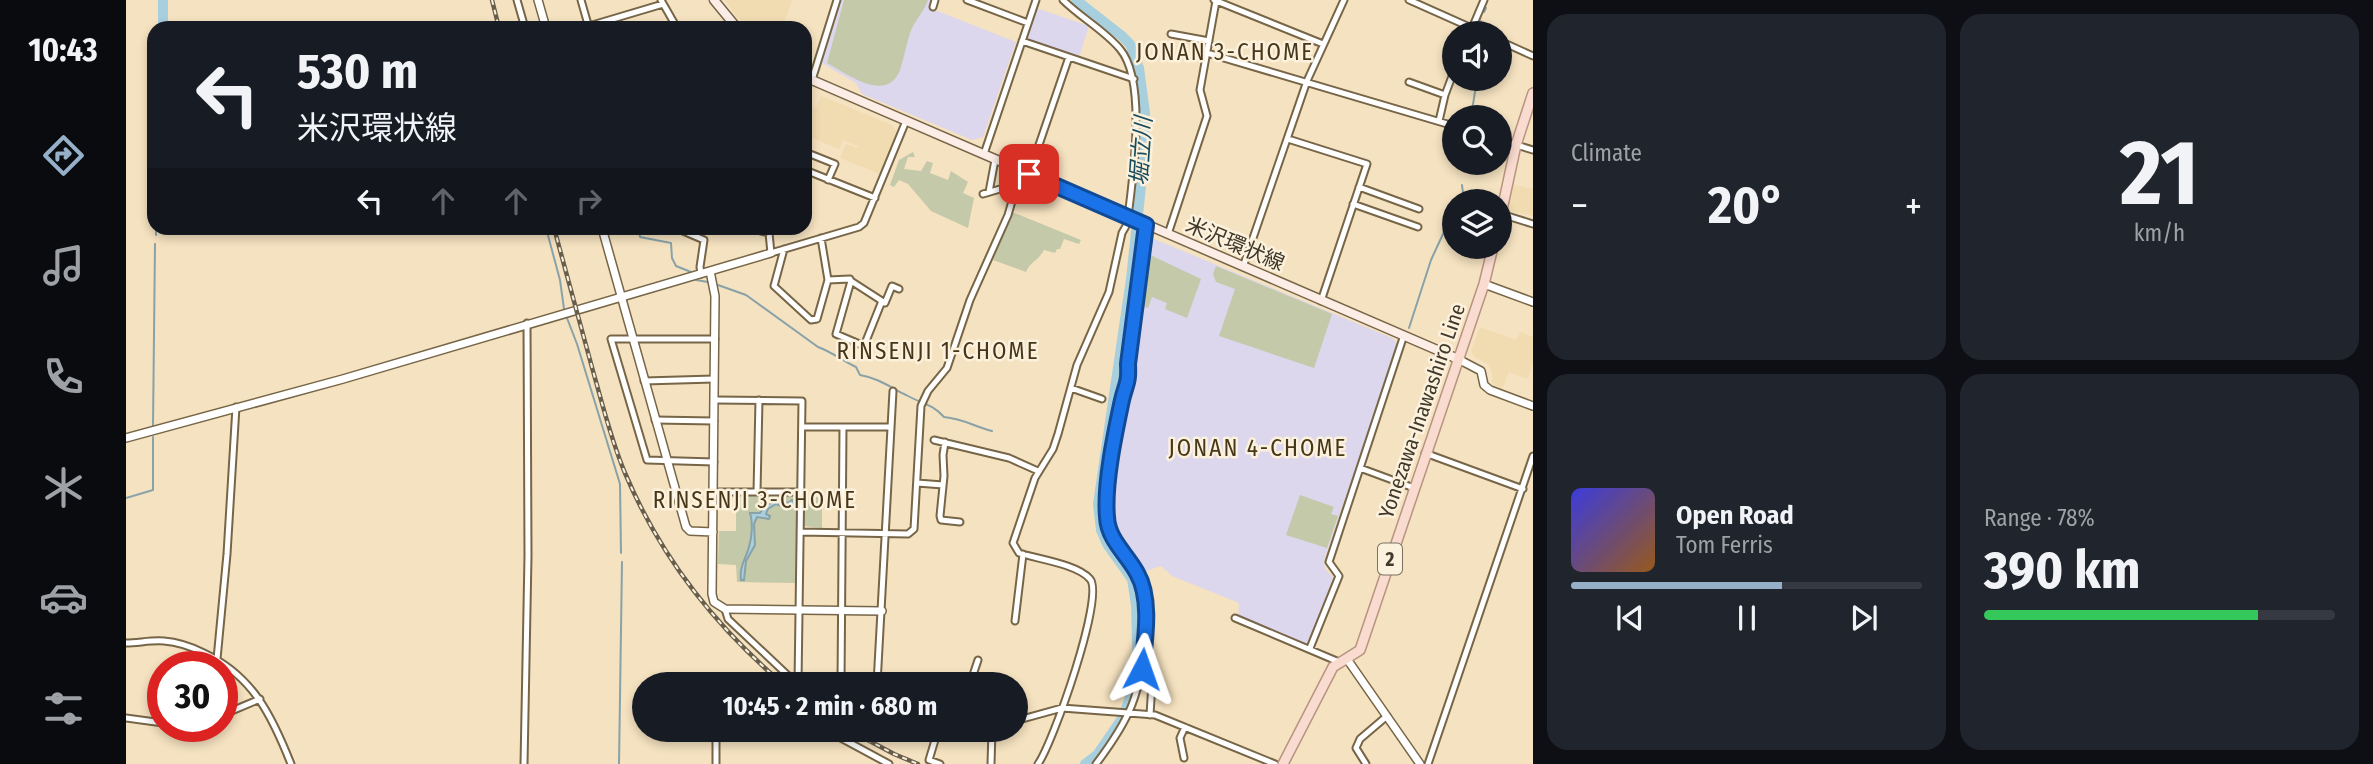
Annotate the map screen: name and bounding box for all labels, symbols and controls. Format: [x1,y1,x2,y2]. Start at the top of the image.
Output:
map controls [1442,21,1512,259]
button: sound [1442,21,1512,91]
text: 10:43 [28,31,98,69]
district label: JONAN 3-CHOME [1136,38,1314,66]
text: 530 m [297,42,418,101]
icon: left [182,49,273,140]
button: search [1442,105,1512,175]
text: 米沢環状線 [297,109,457,147]
water label: 堀立川 [1125,113,1158,186]
text: 21 [2120,119,2199,228]
icon: directions [39,131,88,180]
text: Climate [1571,139,1642,167]
pin [999,144,1059,204]
icon: arrive [1010,155,1048,193]
text: 20° [1708,174,1785,237]
icon: left [351,182,389,220]
icon: ahead [424,182,462,220]
icon: ahead [497,182,535,220]
icon: right [570,182,608,220]
text: − [1571,183,1588,229]
text: + [1905,183,1922,229]
button: layers [1442,189,1512,259]
street label: 米沢環状線 [1182,212,1288,276]
text: km/h [2134,219,2185,247]
icon: music [39,241,88,290]
street label: Yonezawa-Inawashiro Line [1373,300,1471,522]
district label: RINSENJI 1-CHOME [837,337,1039,365]
icon: phone [39,352,88,401]
district label: JONAN 4-CHOME [1169,434,1347,462]
icon: climate [39,463,88,512]
district label: RINSENJI 3-CHOME [653,486,857,514]
text: Open Road [1676,500,1794,531]
text: Range · 78% [1984,504,2095,532]
text: Tom Ferris [1676,531,1773,559]
text: 390 km [1984,539,2140,602]
road number: 2 [1378,544,1402,574]
icon: car [39,573,88,622]
icon: previous [1611,599,1649,637]
icon: pause [1728,599,1766,637]
icon: next [1845,599,1883,637]
position arrow [1105,632,1179,706]
speed limit sign: 30 [147,651,238,742]
icon: filters [39,684,88,733]
text: 10:45 · 2 min · 680 m [723,691,937,722]

